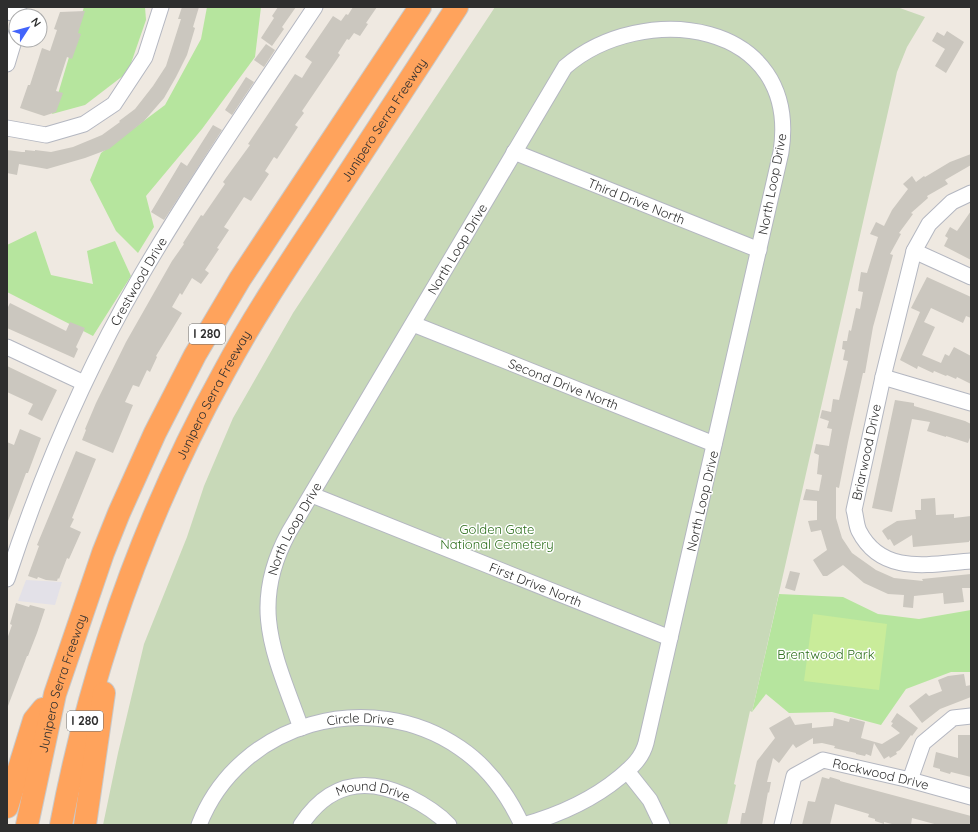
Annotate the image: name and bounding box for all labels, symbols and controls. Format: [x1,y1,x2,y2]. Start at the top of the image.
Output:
north arrow [8,8,48,48]
text: N [28,15,44,30]
street label: Junipero Serra Freeway [337,55,430,185]
street label: North Loop Drive [754,132,790,236]
street label: Third Drive North [586,174,687,228]
street label: North Loop Drive [424,201,490,297]
street label: Crestwood Drive [107,234,170,329]
road number: I 280 [189,324,225,344]
street label: Junipero Serra Freeway [172,327,254,462]
street label: Second Drive North [506,355,621,413]
street label: Briarwood Drive [848,402,884,502]
street label: North Loop Drive [683,449,721,553]
street label: North Loop Drive [264,479,325,577]
park label: Golden Gate National Cemetery [440,521,554,552]
street label: First Drive North [487,559,584,610]
street label: Junipero Serra Freeway [35,612,90,754]
park label: Brentwood Park [777,646,875,662]
street label: Circle Drive [325,709,396,729]
road number: I 280 [67,711,103,731]
street label: Rockwood Drive [831,754,931,793]
street label: Mound Drive [333,777,413,805]

